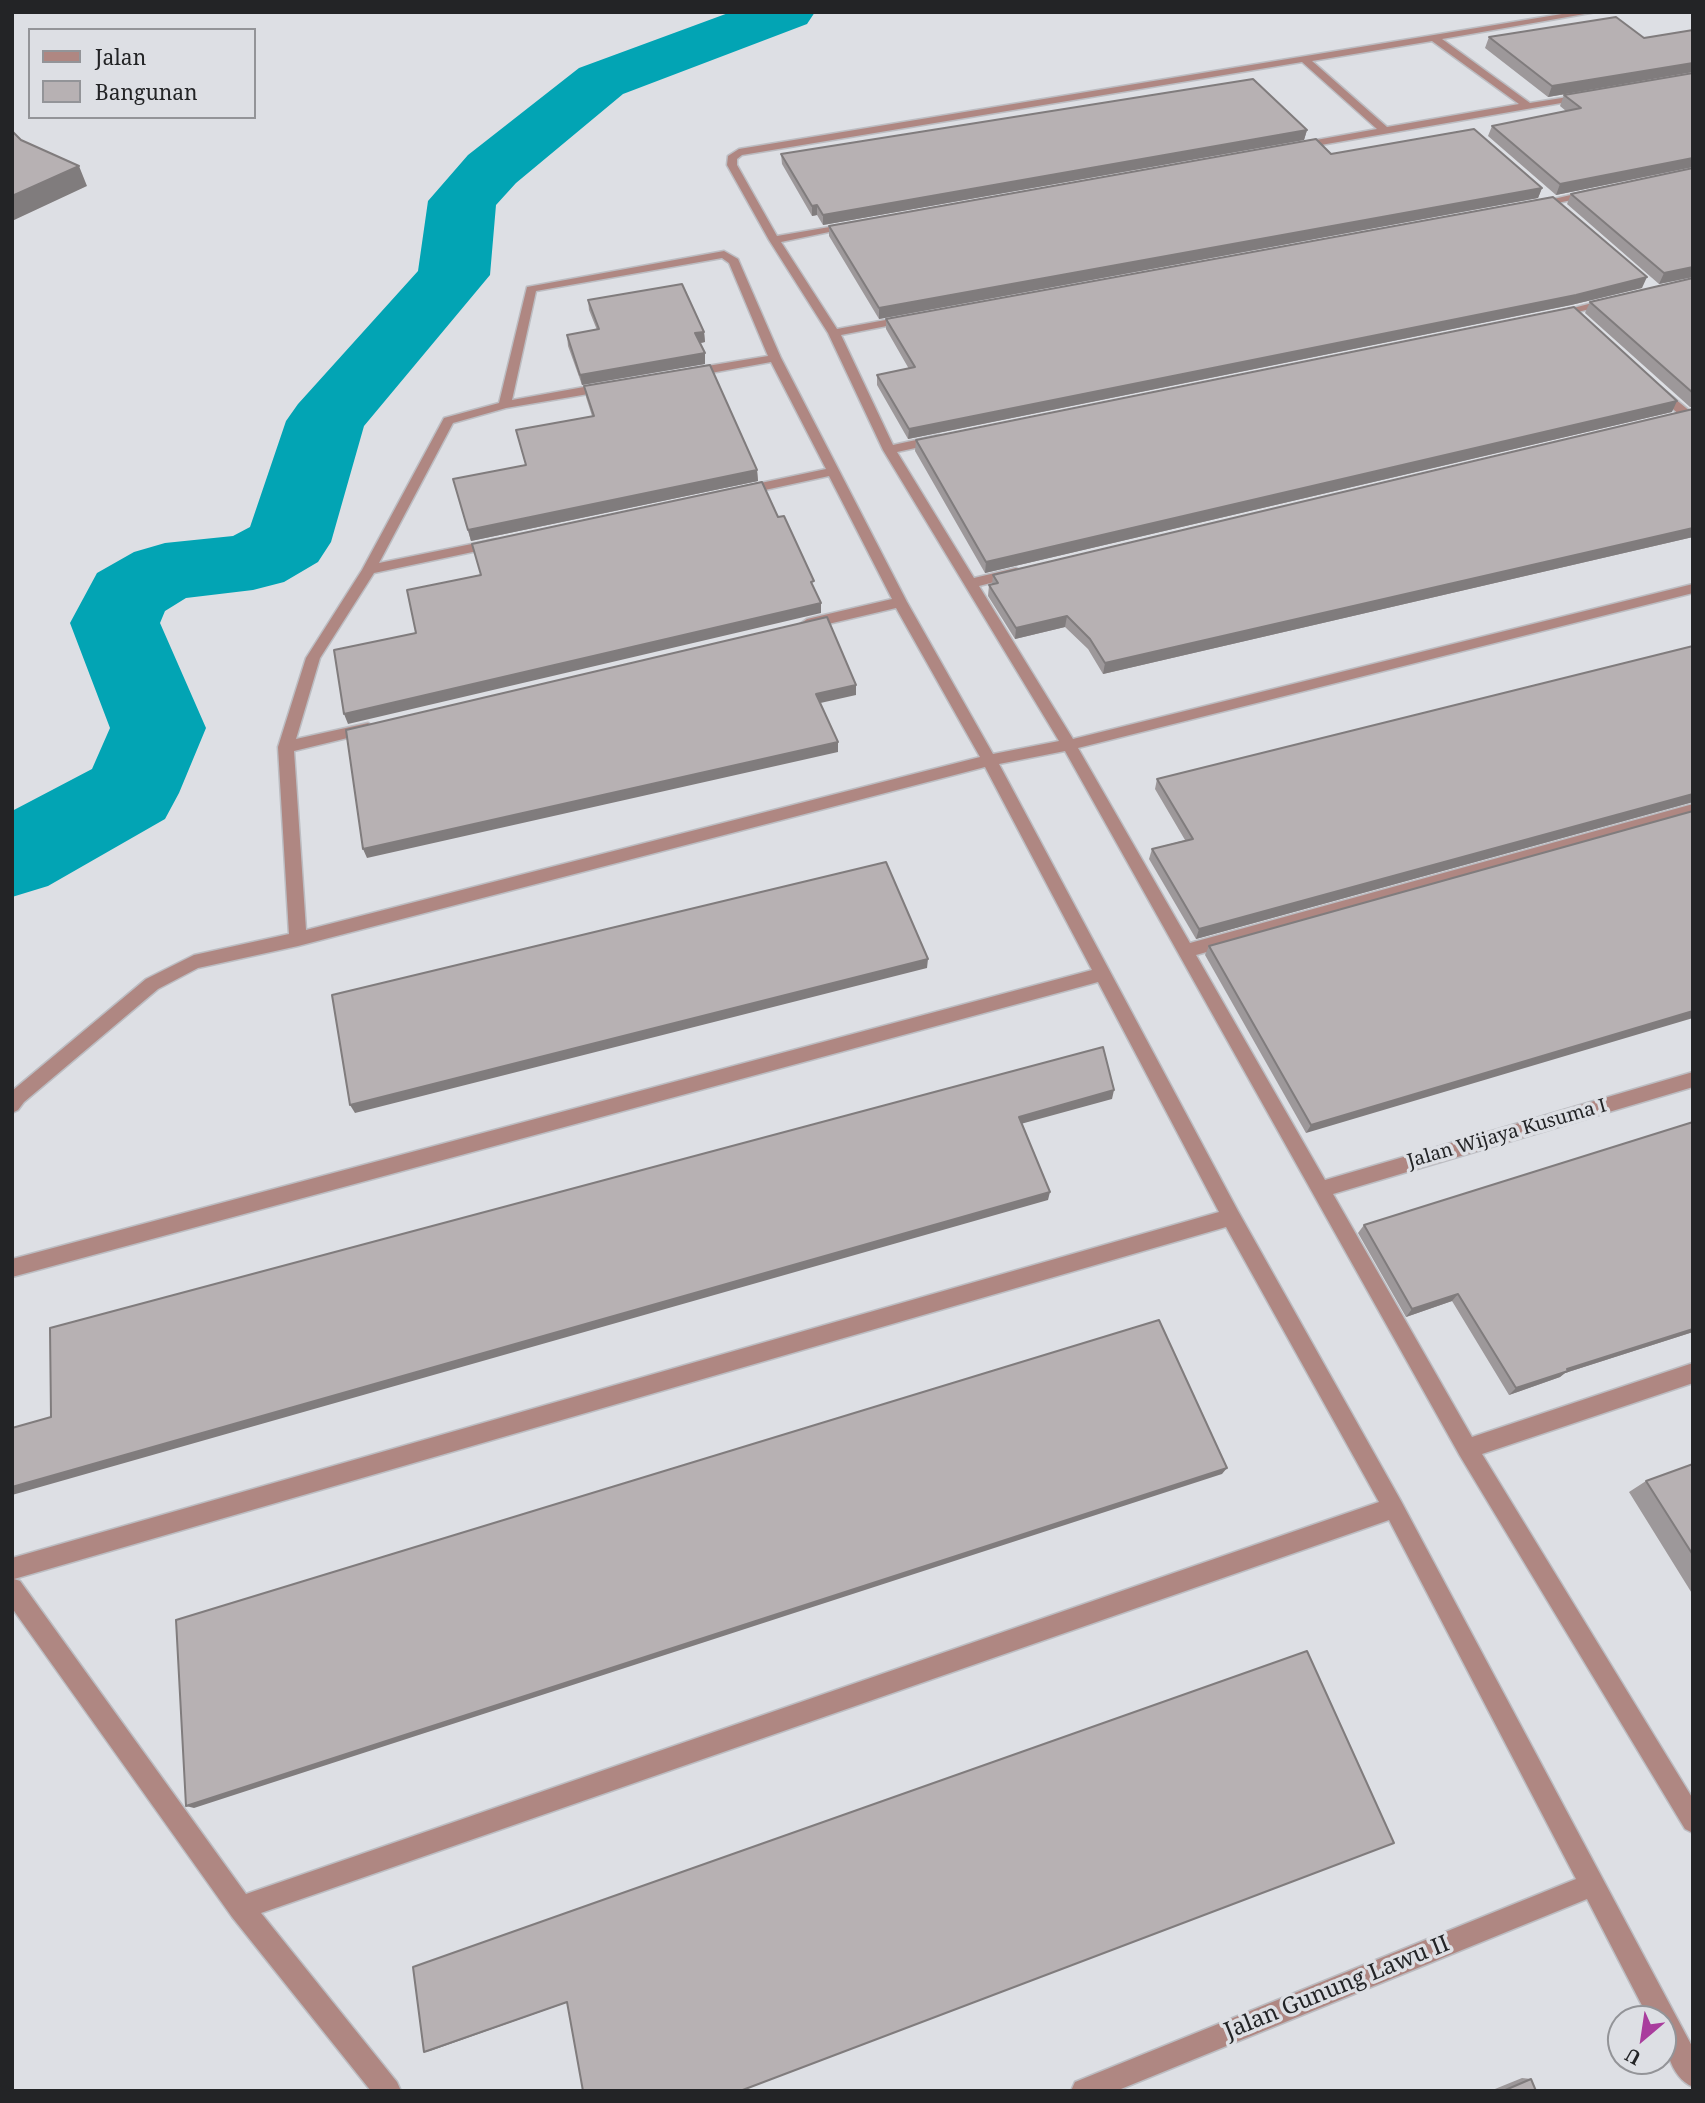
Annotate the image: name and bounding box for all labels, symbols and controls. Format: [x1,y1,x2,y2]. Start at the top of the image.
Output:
legend [28,28,256,119]
text: Jalan [95,43,146,71]
text: Bangunan [95,78,198,106]
street label: Jalan Wijaya Kusuma I [1405,1095,1609,1173]
street label: Jalan Gunung Lawu II [1220,1930,1454,2046]
north arrow [1607,2005,1677,2075]
text: U [1620,2042,1645,2071]

